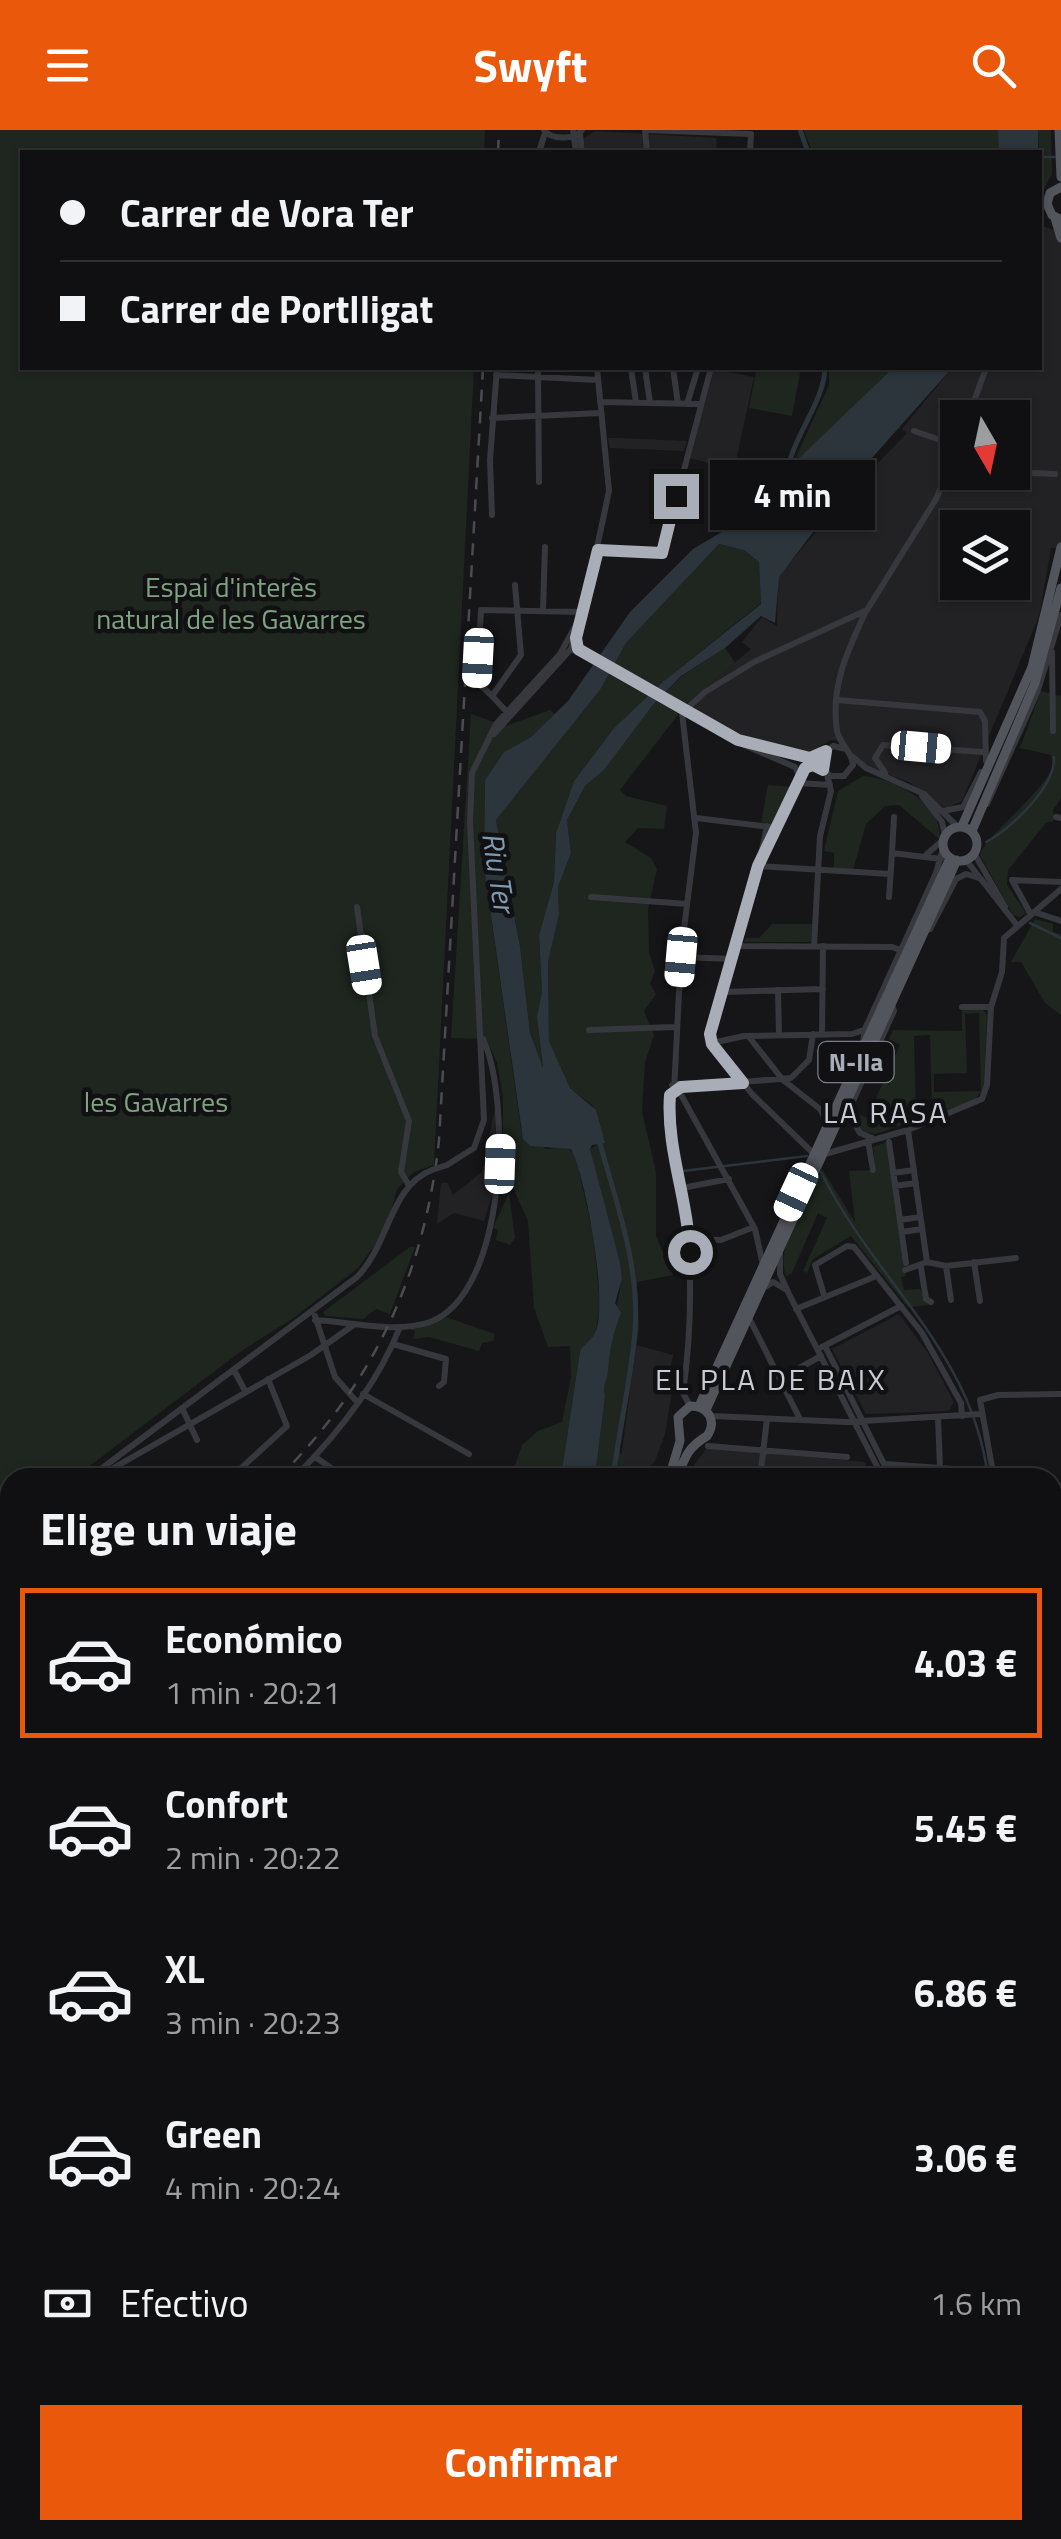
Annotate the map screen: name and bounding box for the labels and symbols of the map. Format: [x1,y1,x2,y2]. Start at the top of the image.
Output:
north arrow [940,400,1030,490]
callout: 4 min [711,461,876,531]
route end [654,474,699,519]
park label: Espai d'interès natural de les Gavarres [96,565,366,640]
car [461,627,495,689]
car [890,729,952,765]
water label: Riu Ter [470,829,529,918]
car [663,926,699,988]
car [344,933,384,997]
road number: N-IIa [818,1042,894,1082]
park label: les Gavarres [84,1080,228,1123]
district label: LA RASA [823,1089,949,1135]
car [484,1133,516,1195]
car [770,1158,822,1226]
route start [668,1230,713,1275]
district label: EL PLA DE BAIX [655,1356,887,1402]

